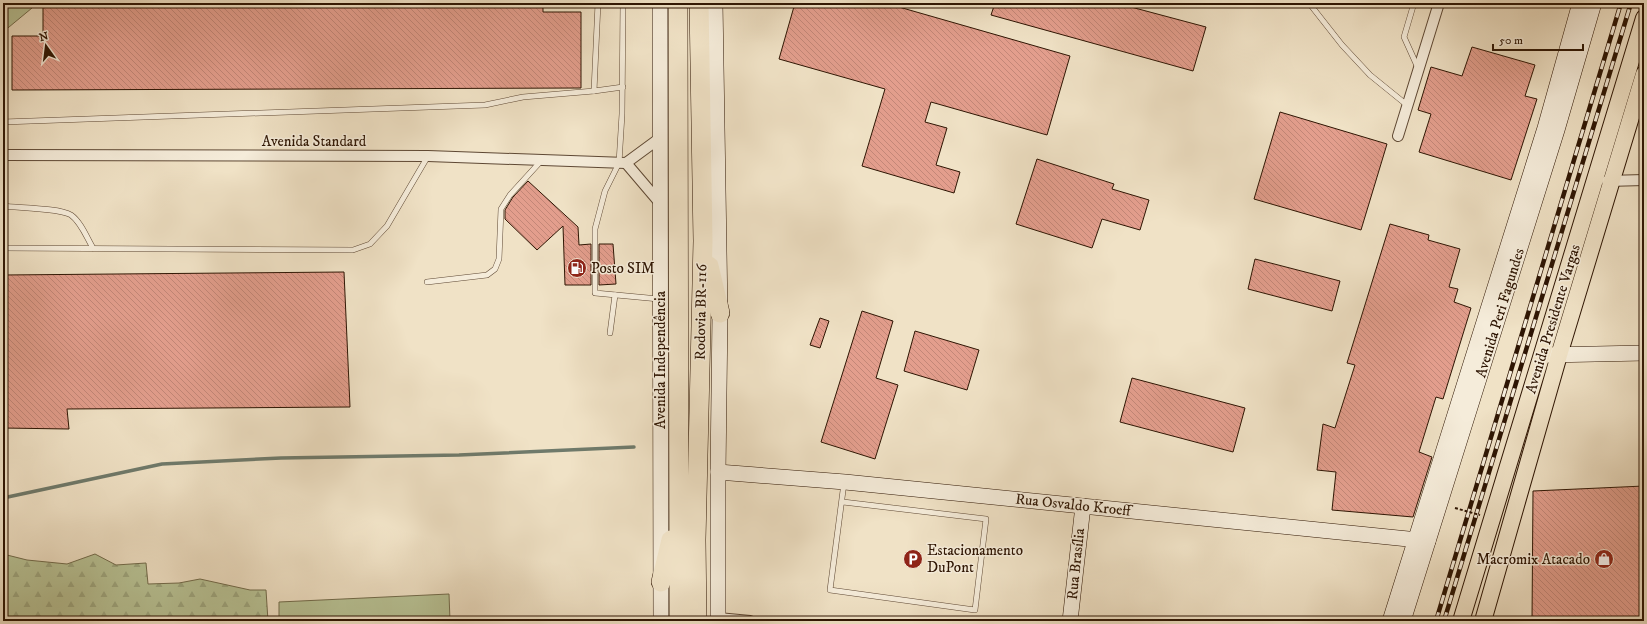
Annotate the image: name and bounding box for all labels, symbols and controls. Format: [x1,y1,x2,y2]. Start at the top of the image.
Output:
north arrow [26,26,66,66]
scale bar [1493,26,1583,52]
text: N [38,29,50,45]
text: 50 m [1499,33,1523,48]
street label: Avenida Standard [262,132,367,151]
street label: Avenida Presidente Vargas [1521,242,1585,396]
street label: Avenida Peri Fagundes [1471,246,1529,380]
fuel station icon: Posto SIM [566,257,588,279]
place label: Posto SIM [591,259,655,278]
street label: Rodovia BR-116 [691,263,711,360]
street label: Avenida Independência [651,290,670,429]
street label: Rua Osvaldo Kroeff [1014,489,1134,521]
street label: Rua Brasília [1063,527,1089,601]
place label: Estacionamento DuPont [927,541,1023,577]
parking icon: Estacionamento DuPont [902,548,924,570]
shop icon: Macromix Atacado [1593,548,1615,570]
place label: Macromix Atacado [1477,550,1590,569]

